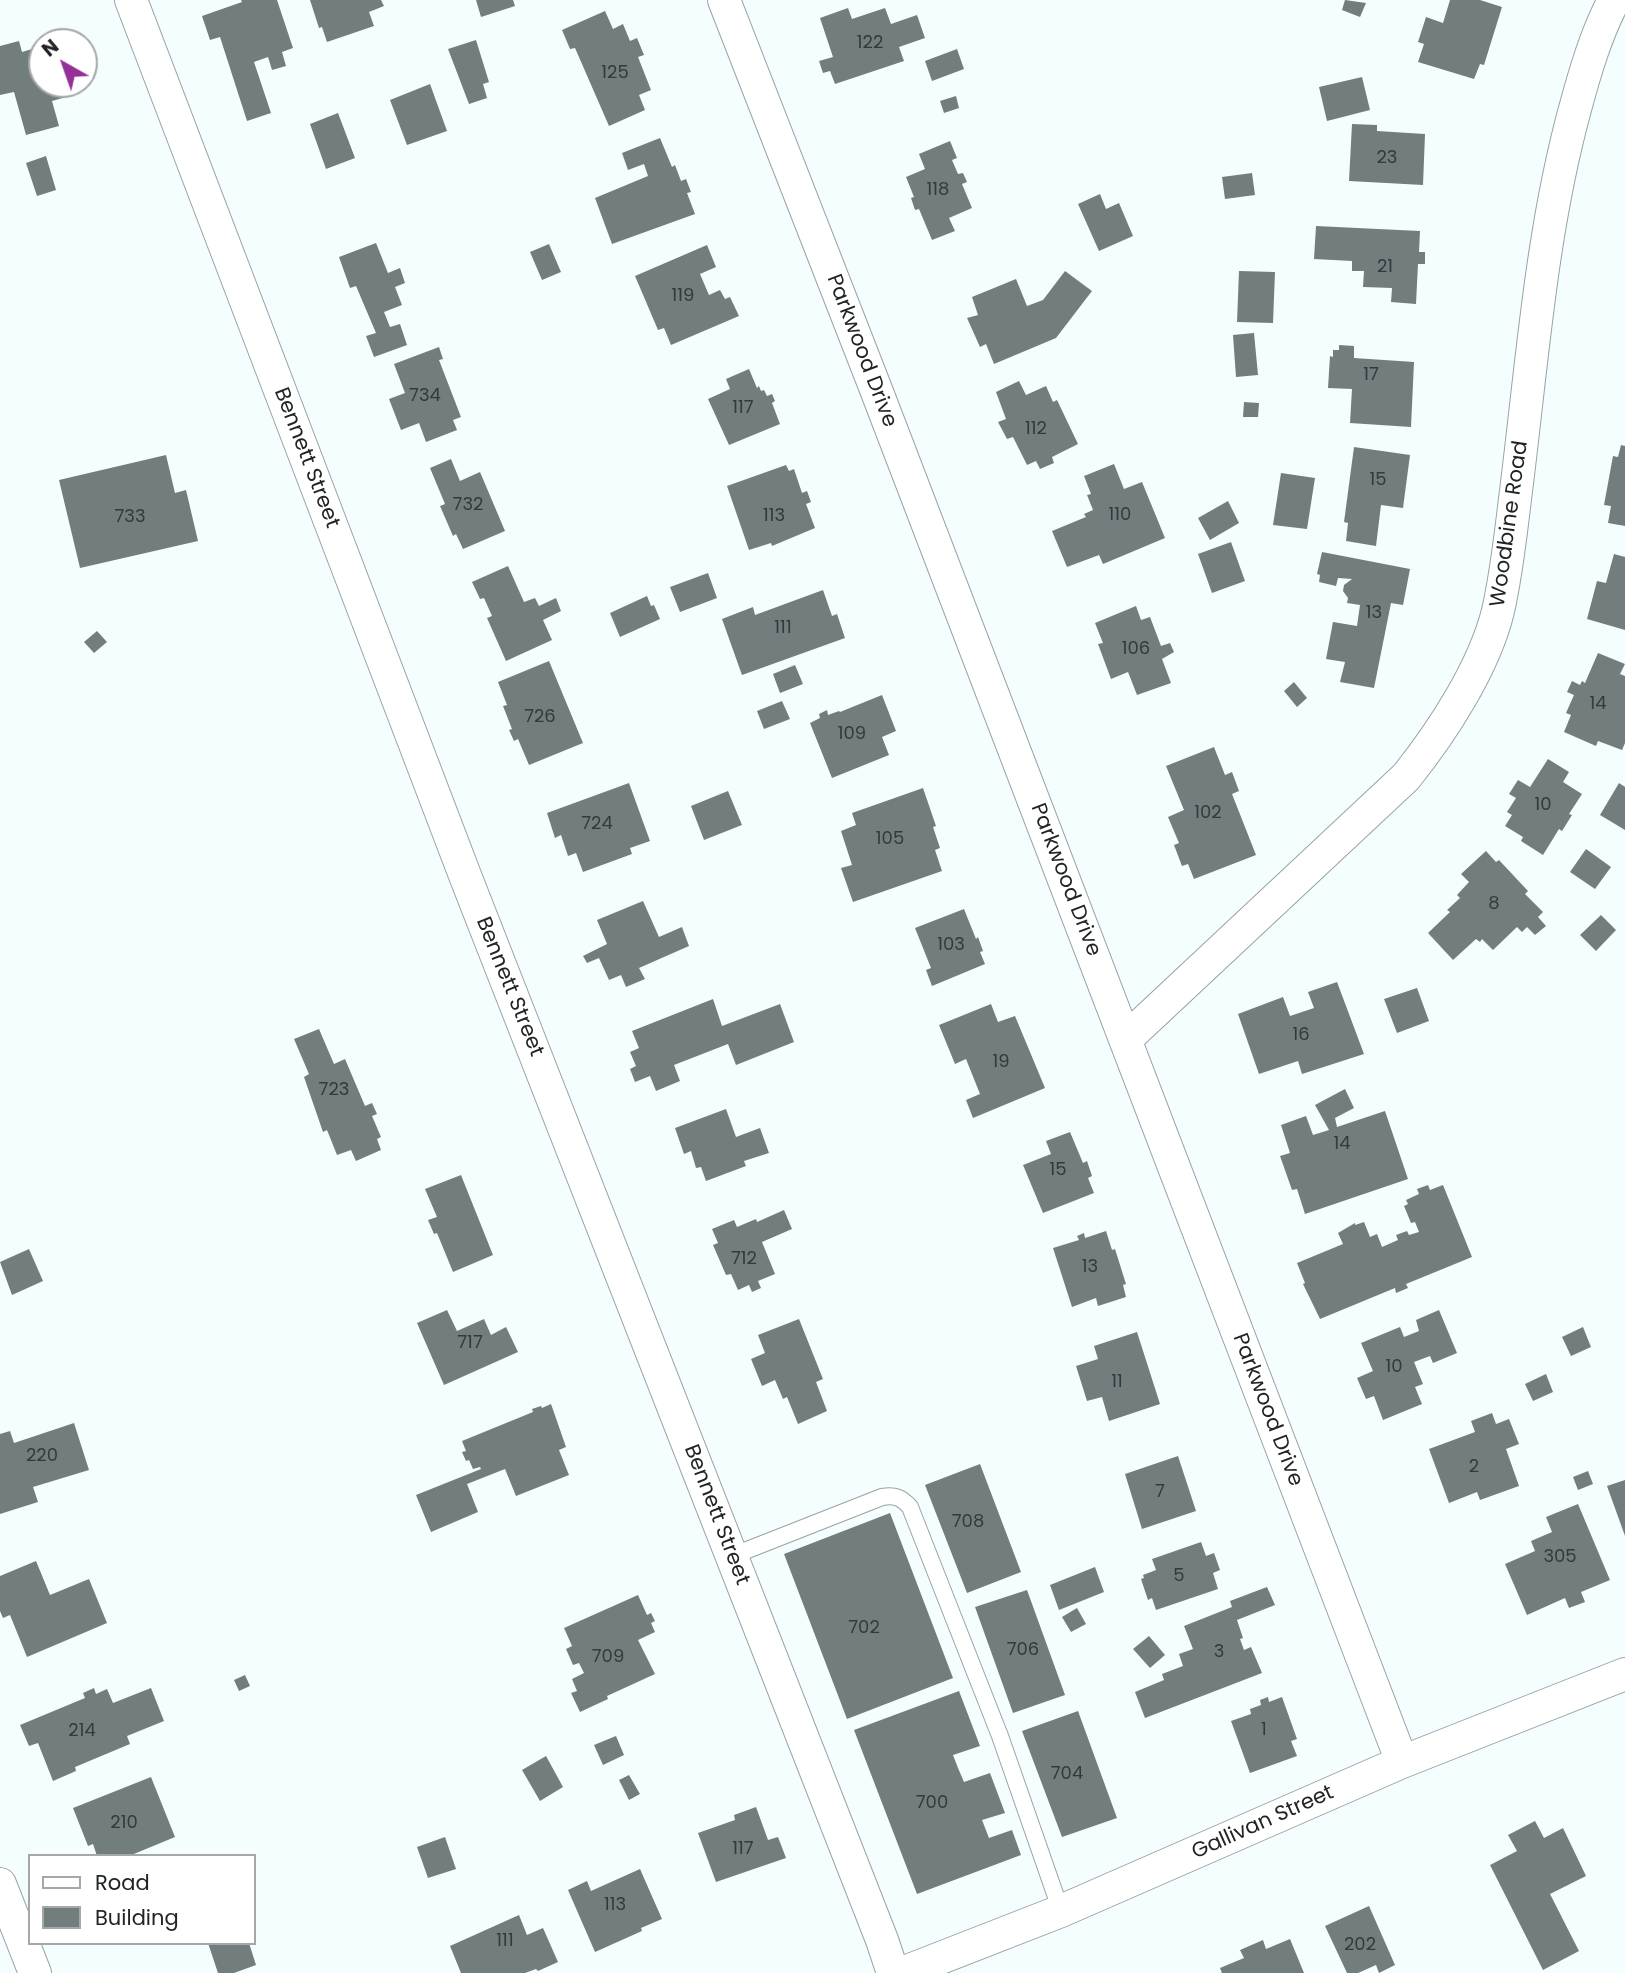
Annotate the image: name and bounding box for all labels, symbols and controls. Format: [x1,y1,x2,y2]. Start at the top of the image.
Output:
north arrow [28,28,98,98]
house number: 122 [857,32,883,54]
text: N [36,33,65,63]
house number: 125 [601,62,629,84]
house number: 23 [1377,147,1397,169]
house number: 118 [927,179,949,201]
house number: 21 [1377,256,1393,278]
street label: Parkwood Drive [820,271,902,431]
house number: 119 [672,285,694,307]
house number: 17 [1363,364,1379,386]
street label: Bennett Street [268,384,344,532]
house number: 734 [409,385,441,407]
house number: 117 [732,397,754,419]
house number: 112 [1025,418,1047,440]
street label: Woodbine Road [1486,439,1534,609]
house number: 15 [1369,469,1387,491]
house number: 732 [453,494,483,516]
house number: 110 [1109,504,1131,526]
house number: 113 [763,505,785,527]
house number: 733 [114,506,146,528]
house number: 13 [1366,602,1382,624]
house number: 111 [774,617,792,639]
house number: 106 [1122,638,1150,660]
house number: 14 [1589,693,1607,715]
house number: 726 [524,706,556,728]
house number: 109 [838,723,866,745]
house number: 10 [1534,794,1552,816]
street label: Parkwood Drive [1024,800,1106,960]
house number: 102 [1194,802,1222,824]
house number: 724 [581,813,613,835]
house number: 105 [876,828,904,850]
house number: 8 [1488,893,1500,915]
street label: Bennett Street [470,914,548,1060]
house number: 103 [937,934,965,956]
house number: 16 [1292,1024,1310,1046]
house number: 19 [992,1051,1010,1073]
house number: 723 [319,1079,349,1101]
house number: 14 [1333,1133,1351,1155]
house number: 15 [1049,1159,1067,1181]
house number: 712 [731,1248,757,1270]
house number: 13 [1082,1256,1098,1278]
street label: Parkwood Drive [1226,1330,1308,1490]
house number: 717 [457,1332,483,1354]
house number: 10 [1385,1356,1403,1378]
house number: 11 [1111,1371,1123,1393]
street label: Bennett Street [678,1441,754,1589]
house number: 220 [26,1445,58,1467]
house number: 2 [1469,1456,1479,1478]
house number: 7 [1155,1481,1165,1503]
house number: 708 [952,1511,984,1533]
house number: 305 [1543,1546,1577,1568]
house number: 5 [1173,1565,1185,1587]
house number: 702 [848,1617,880,1639]
house number: 706 [1007,1639,1039,1661]
house number: 3 [1214,1641,1224,1663]
house number: 709 [592,1646,624,1668]
house number: 1 [1261,1719,1267,1741]
house number: 214 [68,1720,96,1742]
house number: 704 [1051,1763,1083,1785]
street label: Gallivan Street [1188,1780,1338,1866]
house number: 700 [916,1792,948,1814]
house number: 210 [110,1812,138,1834]
house number: 117 [732,1838,754,1860]
legend [28,1854,256,1945]
text: Road [95,1868,150,1897]
house number: 113 [604,1894,626,1916]
text: Building [95,1903,179,1932]
house number: 111 [496,1930,514,1952]
house number: 202 [1344,1934,1376,1956]

